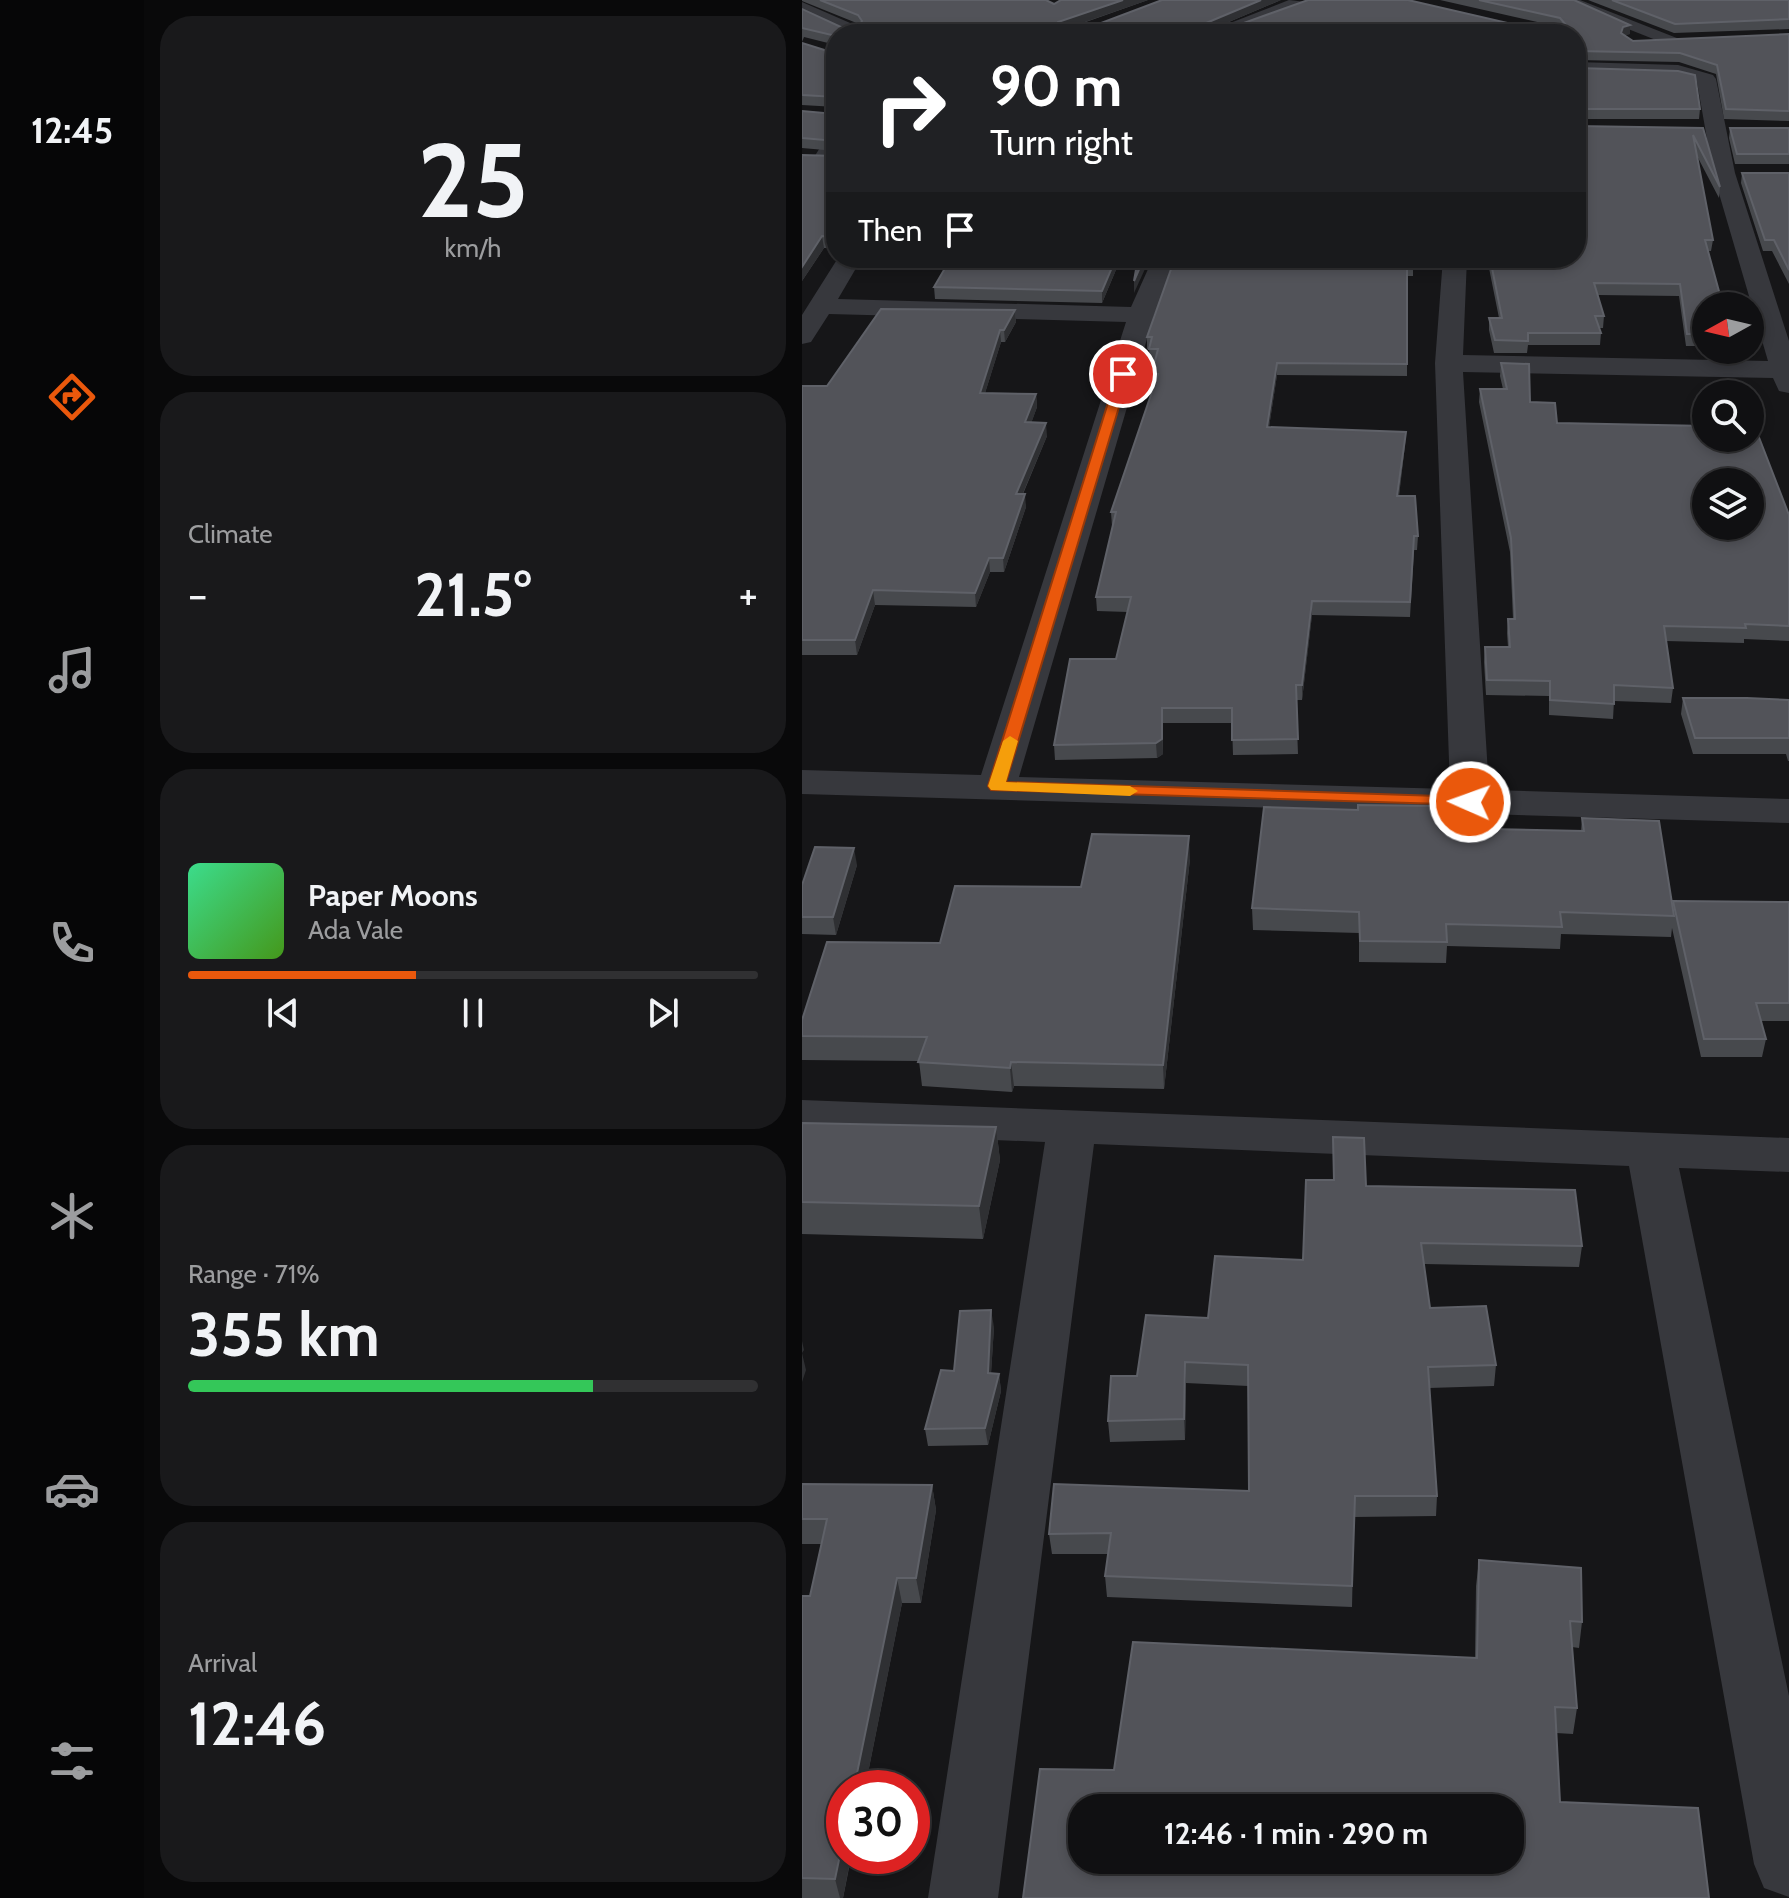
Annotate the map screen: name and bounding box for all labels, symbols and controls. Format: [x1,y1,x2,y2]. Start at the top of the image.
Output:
text: 90 m [990,52,1122,120]
icon: right [858,56,962,160]
text: 12:45 [31,108,113,152]
text: 25 [418,117,528,243]
text: Turn right [990,120,1133,164]
icon: arrive [938,208,982,252]
text: Then [858,212,922,249]
text: km/h [445,232,501,264]
north arrow [1692,292,1764,364]
map controls [1692,292,1764,540]
pin [1089,340,1157,408]
icon: arrive [1101,352,1145,396]
icon: directions [44,369,100,425]
button: search [1692,380,1764,452]
button: layers [1692,468,1764,540]
text: Climate [188,518,273,550]
text: 21.5° [415,558,531,631]
text: − [188,568,207,621]
text: + [739,568,758,621]
icon: music [44,642,100,698]
position arrow [1428,760,1512,844]
text: Paper Moons [308,877,478,914]
text: Ada Vale [308,914,403,946]
icon: phone [44,915,100,971]
icon: previous [261,991,305,1035]
icon: pause [451,991,495,1035]
icon: next [641,991,685,1035]
icon: climate [44,1188,100,1244]
text: Range · 71% [188,1258,320,1290]
text: 355 km [188,1298,380,1371]
icon: car [44,1461,100,1517]
text: Arrival [188,1647,257,1679]
text: 12:46 [188,1687,326,1760]
icon: filters [44,1733,100,1789]
speed limit sign: 30 [826,1770,930,1874]
text: 12:46 · 1 min · 290 m [1164,1815,1428,1852]

